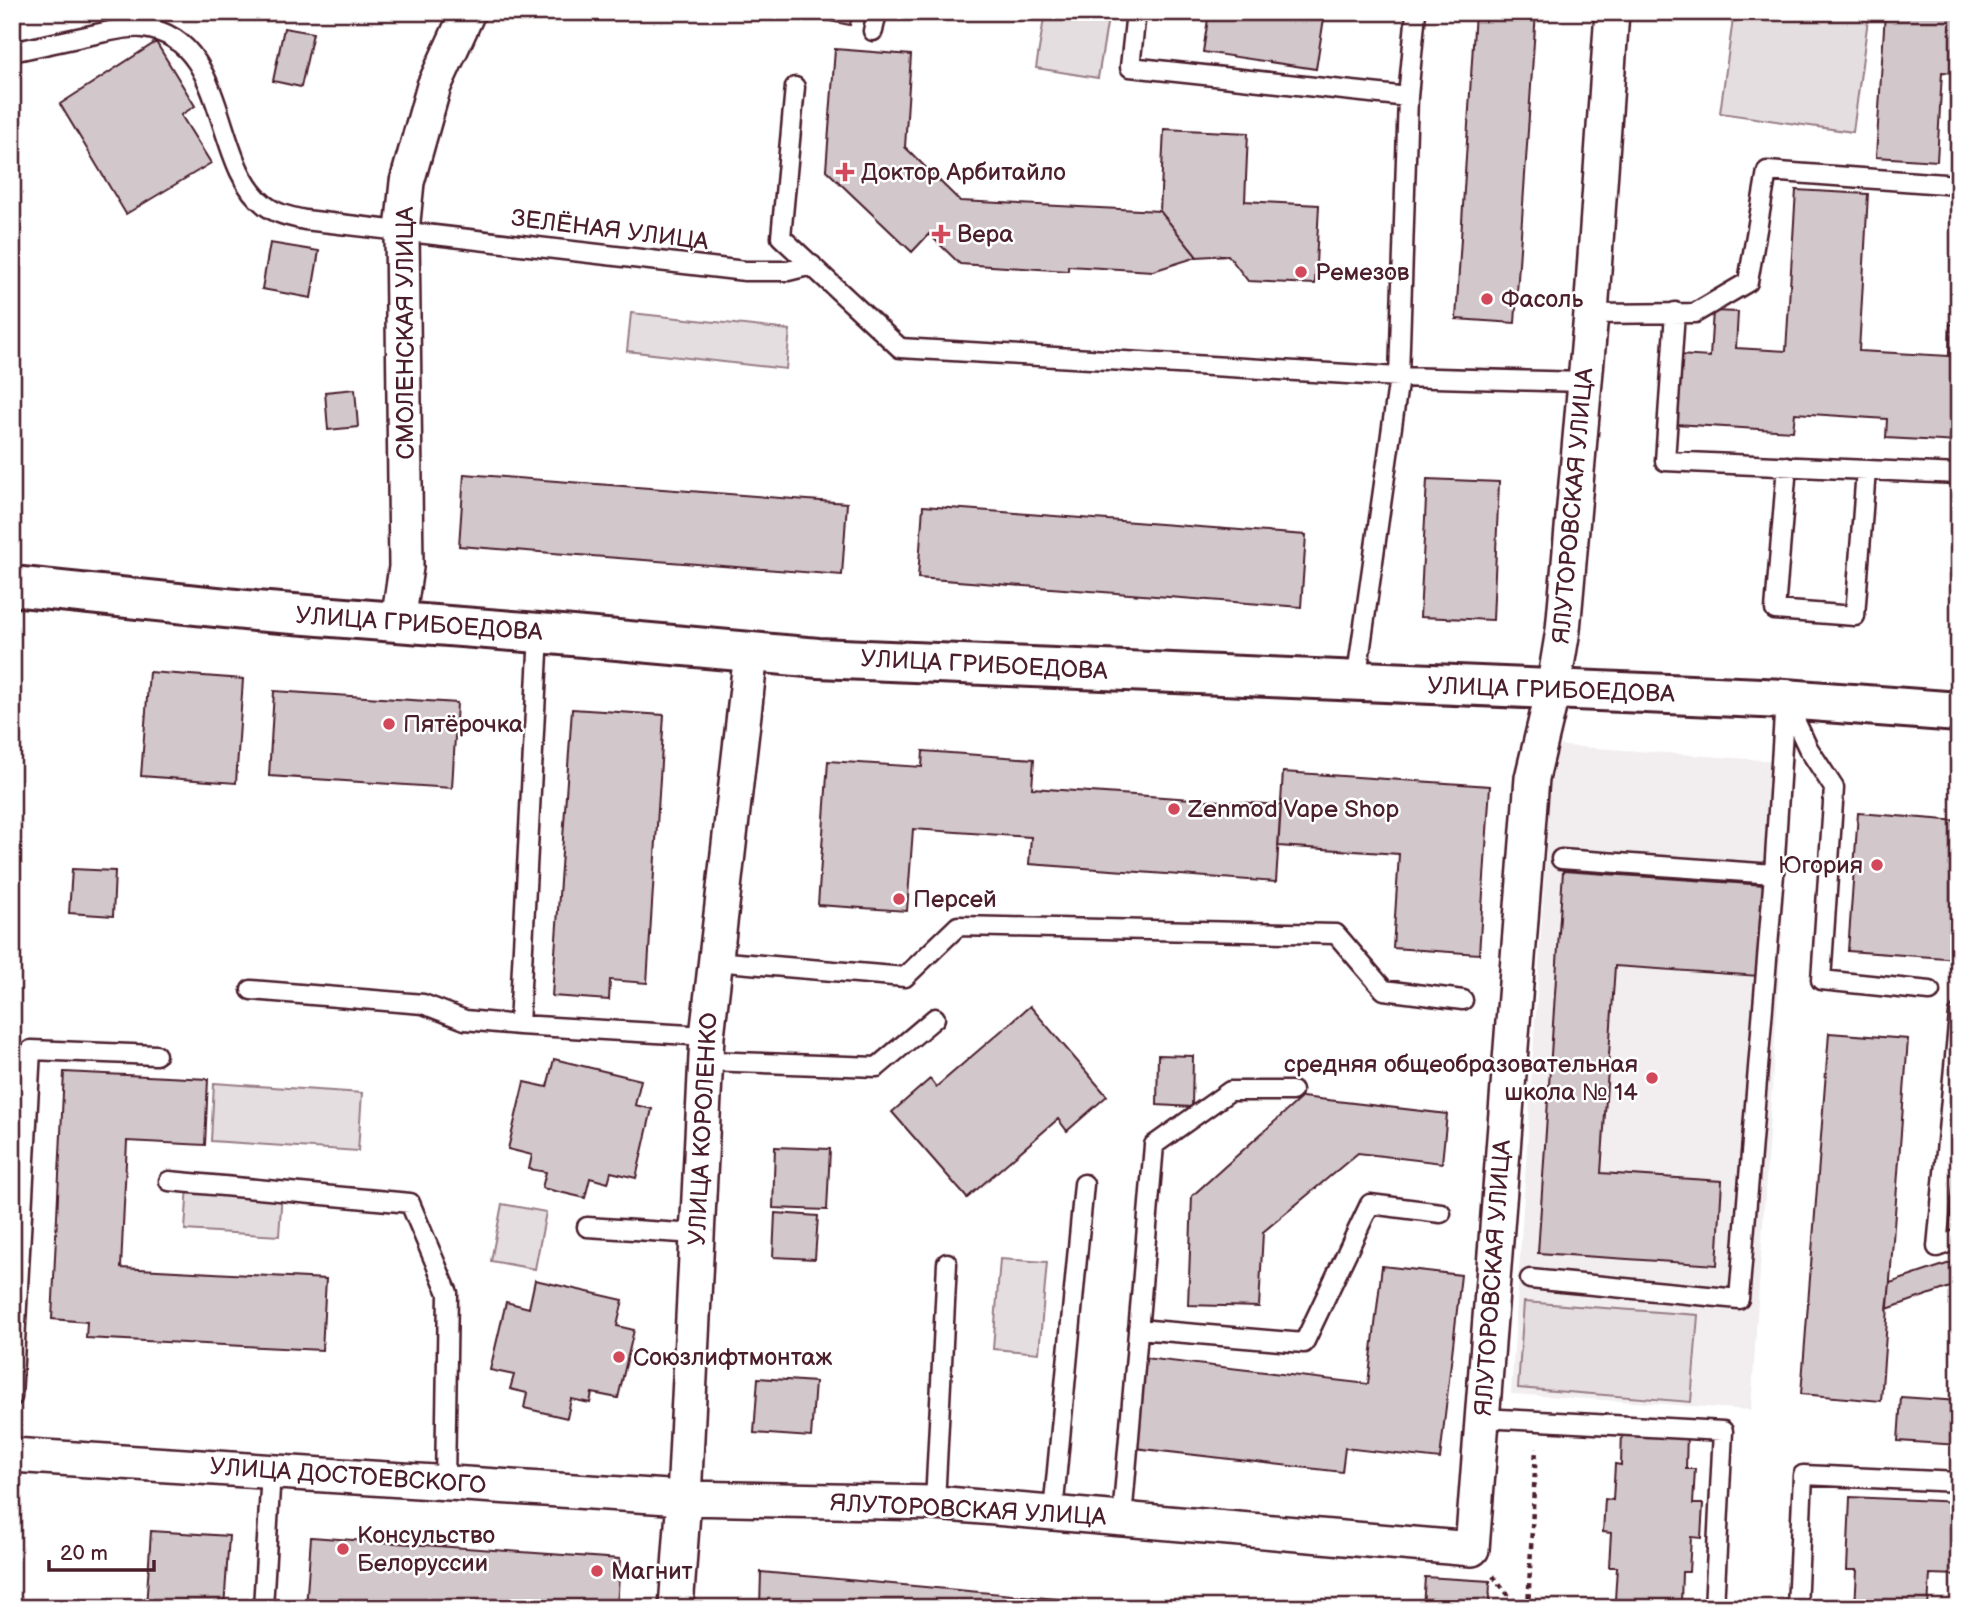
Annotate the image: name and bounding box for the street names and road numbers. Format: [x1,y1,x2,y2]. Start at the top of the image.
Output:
street label: ЗЕЛЁНАЯ УЛИЦА [510,204,711,257]
street label: СМОЛЕНСКАЯ УЛИЦА [391,206,420,459]
street label: ЯЛУТОРОВСКАЯ УЛИЦА [1547,366,1600,645]
street label: УЛИЦА ГРИБОЕДОВА [295,601,544,647]
street label: УЛИЦА ГРИБОЕДОВА [860,644,1109,686]
street label: УЛИЦА ГРИБОЕДОВА [1427,671,1676,709]
street label: УЛИЦА КОРОЛЕНКО [682,1012,724,1246]
street label: ЯЛУТОРОВСКАЯ УЛИЦА [1469,1139,1517,1417]
street label: УЛИЦА ДОСТОЕВСКОГО [209,1452,487,1500]
street label: ЯЛУТОРОВСКАЯ УЛИЦА [829,1488,1107,1532]

